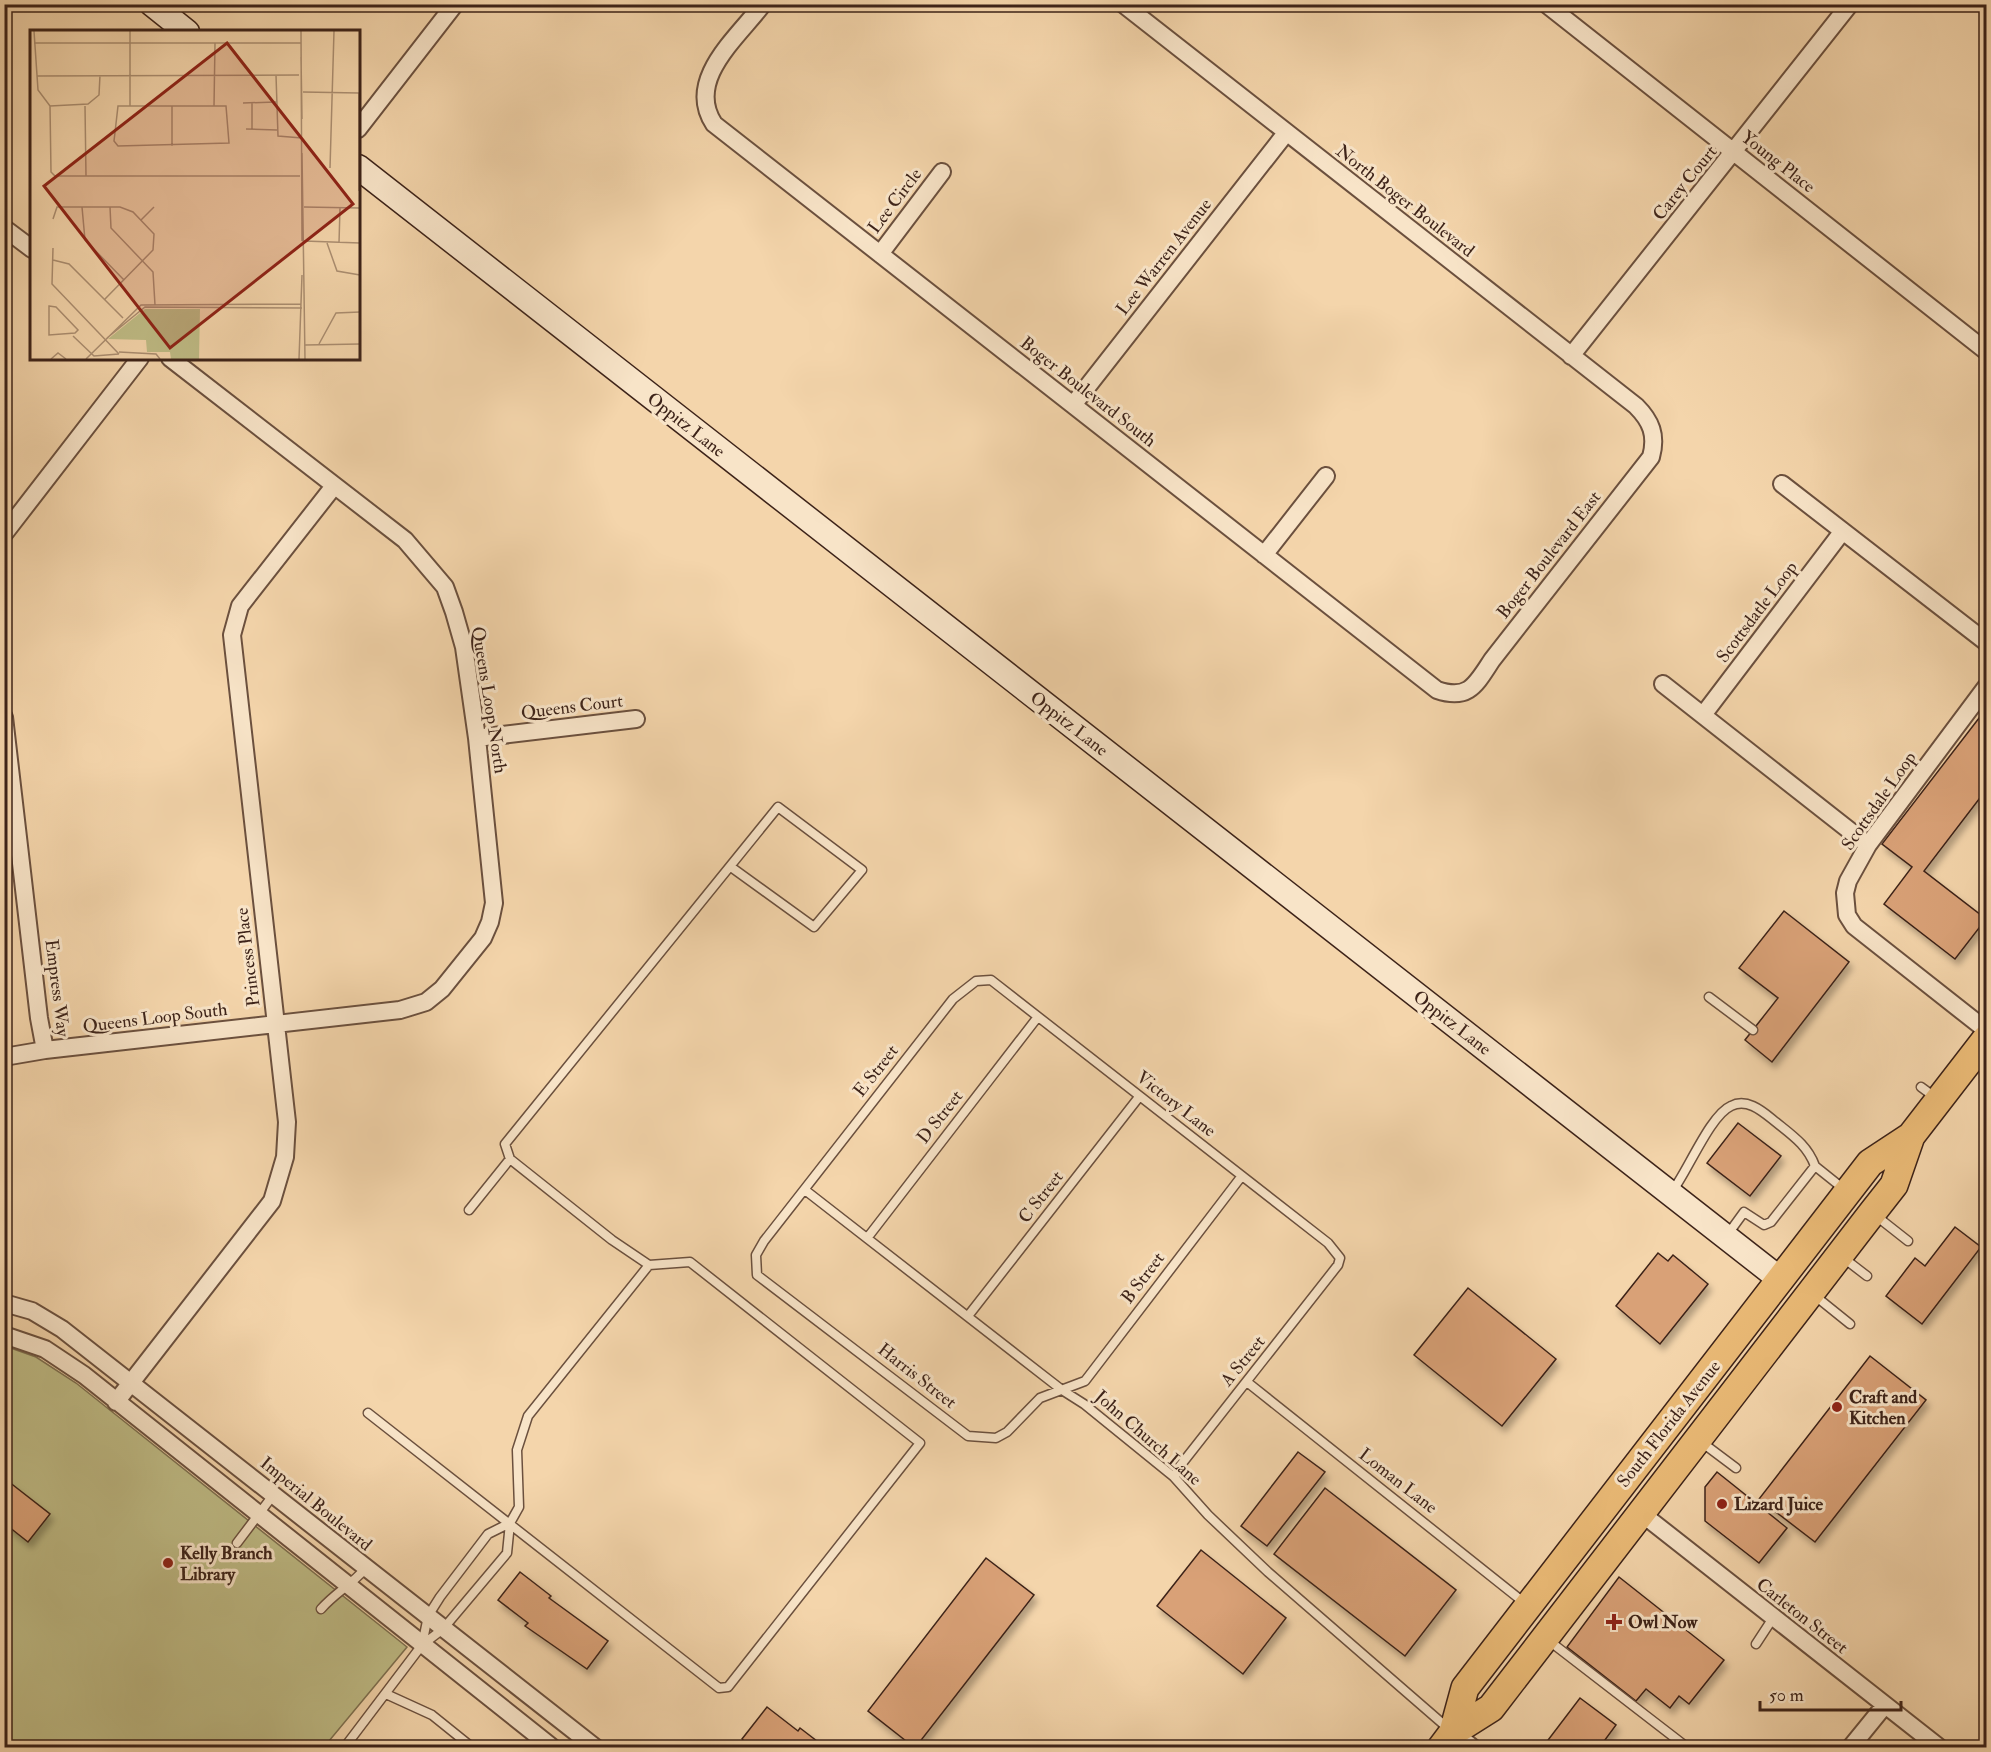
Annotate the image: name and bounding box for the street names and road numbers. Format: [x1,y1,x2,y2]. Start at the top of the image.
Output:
street label: Young Place [1736,126,1820,198]
street label: North Boger Boulevard [1331,140,1479,262]
street label: Carey Court [1648,141,1722,225]
street label: Lee Circle [863,163,927,238]
street label: Lee Warren Avenue [1111,194,1217,320]
street label: Boger Boulevard South [1015,332,1161,453]
street label: Oppitz Lane [642,387,730,463]
street label: Boger Boulevard East [1492,486,1606,623]
street label: Scottsdatle Loop [1711,557,1803,667]
street label: Queens Loop North [466,625,512,776]
street label: Oppitz Lane [1025,686,1113,762]
street label: Queens Court [520,689,624,725]
street label: Scottsdale Loop [1836,747,1922,855]
street label: Princess Place [230,906,265,1008]
street label: Empress Way [40,938,75,1039]
street label: Oppitz Lane [1408,985,1496,1061]
street label: Queens Loop South [81,998,229,1038]
street label: E Street [848,1040,904,1102]
street label: Victory Lane [1132,1066,1221,1143]
street label: D Street [912,1085,968,1148]
street label: C Street [1013,1166,1069,1228]
street label: B Street [1116,1247,1170,1308]
street label: A Street [1215,1331,1270,1392]
street label: Harris Street [873,1338,961,1414]
street label: South Florida Avenue [1612,1355,1726,1492]
street label: John Church Lane [1089,1385,1207,1491]
street label: Loman Lane [1354,1443,1442,1519]
street label: Imperial Boulevard [255,1452,377,1556]
street label: Carleton Street [1752,1573,1853,1659]

